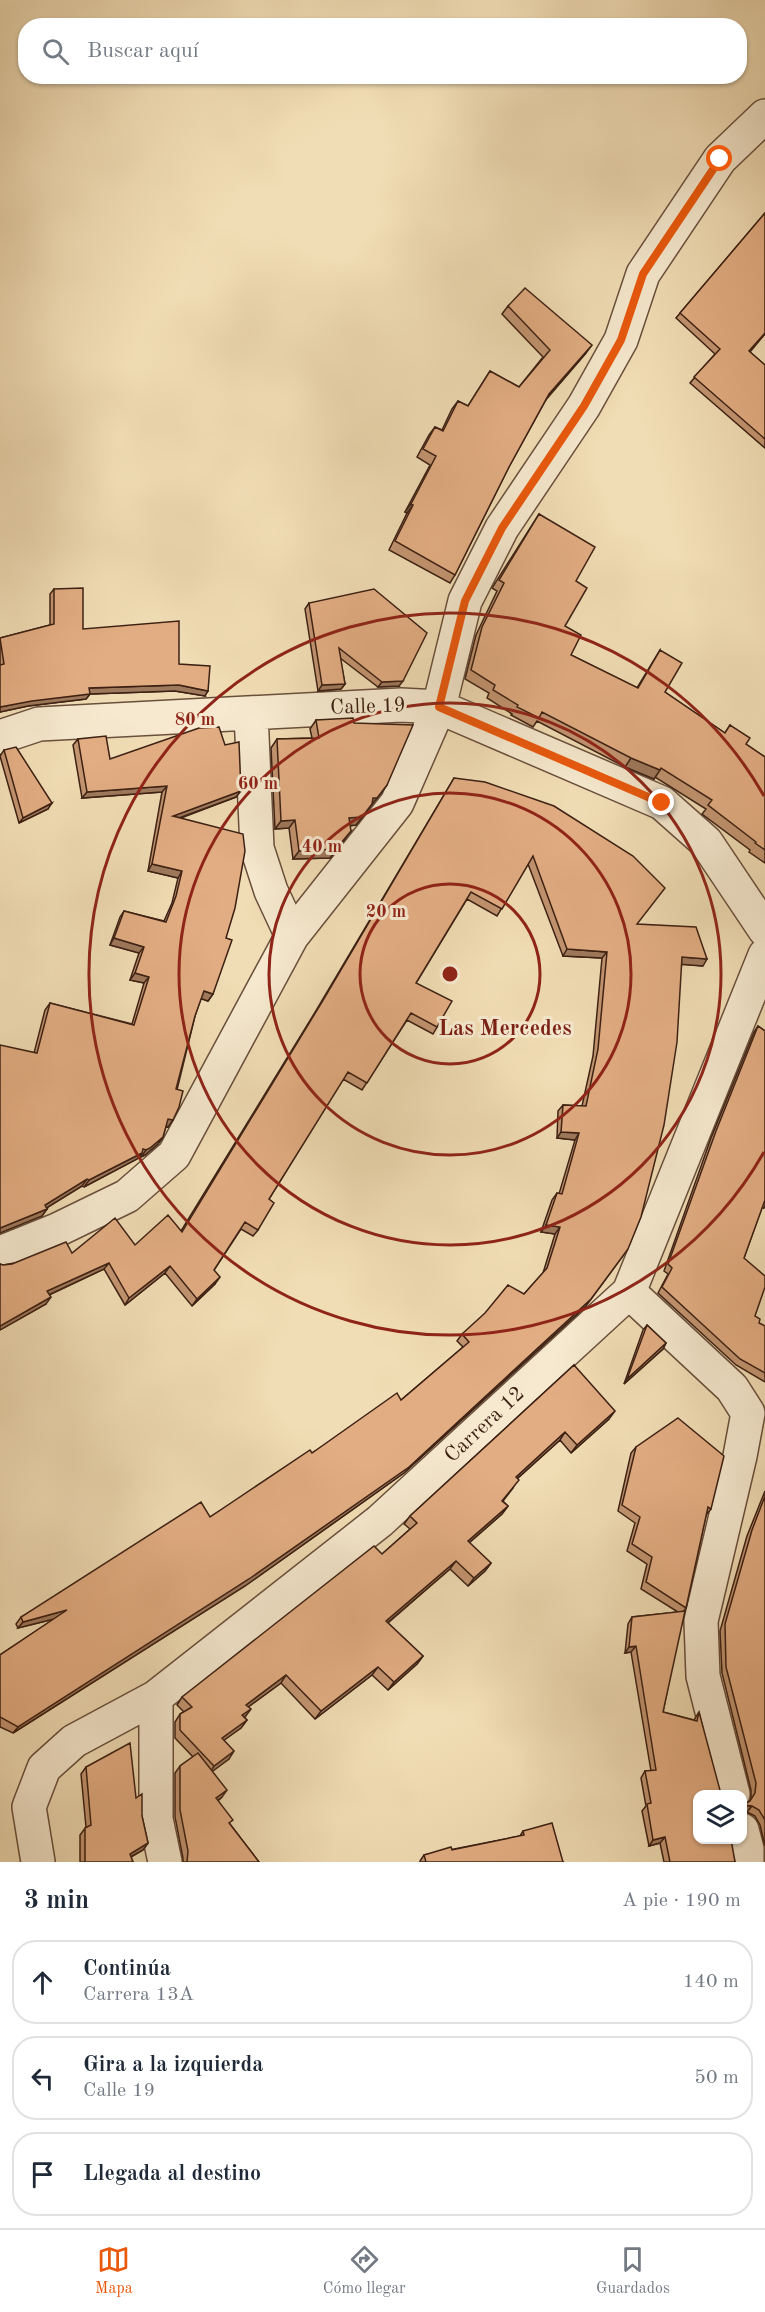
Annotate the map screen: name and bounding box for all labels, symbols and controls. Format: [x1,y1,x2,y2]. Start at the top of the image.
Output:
search box [18,18,747,84]
icon: search [39,35,72,68]
text: Buscar aquí [87,40,199,62]
route start [706,145,732,171]
street label: Calle 19 [330,695,406,719]
text: 80 m [175,711,215,729]
text: 60 m [238,775,278,793]
route end [648,789,674,815]
text: 40 m [302,838,342,856]
text: 20 m [366,903,406,921]
centre of rings [440,964,460,984]
district label: Las Mercedes [438,1018,572,1040]
street label: Carrera 12 [441,1383,529,1467]
map controls [693,1790,747,1844]
button: layers [693,1790,747,1844]
text: 3 min [24,1888,89,1914]
text: A pie · 190 m [622,1891,741,1911]
text: Continúa [83,1958,171,1980]
icon: ahead [26,1966,59,1999]
text: 140 m [683,1972,739,1992]
text: Carrera 13A [83,1985,194,2005]
text: Gira a la izquierda [83,2054,263,2076]
icon: left [26,2062,59,2095]
text: 50 m [694,2068,739,2088]
text: Calle 19 [83,2081,155,2101]
icon: arrive [26,2158,59,2191]
text: Llegada al destino [83,2163,261,2185]
tab: Mapa [95,2243,133,2299]
tab: Cómo llegar [323,2243,406,2299]
tab: Guardados [596,2243,670,2299]

